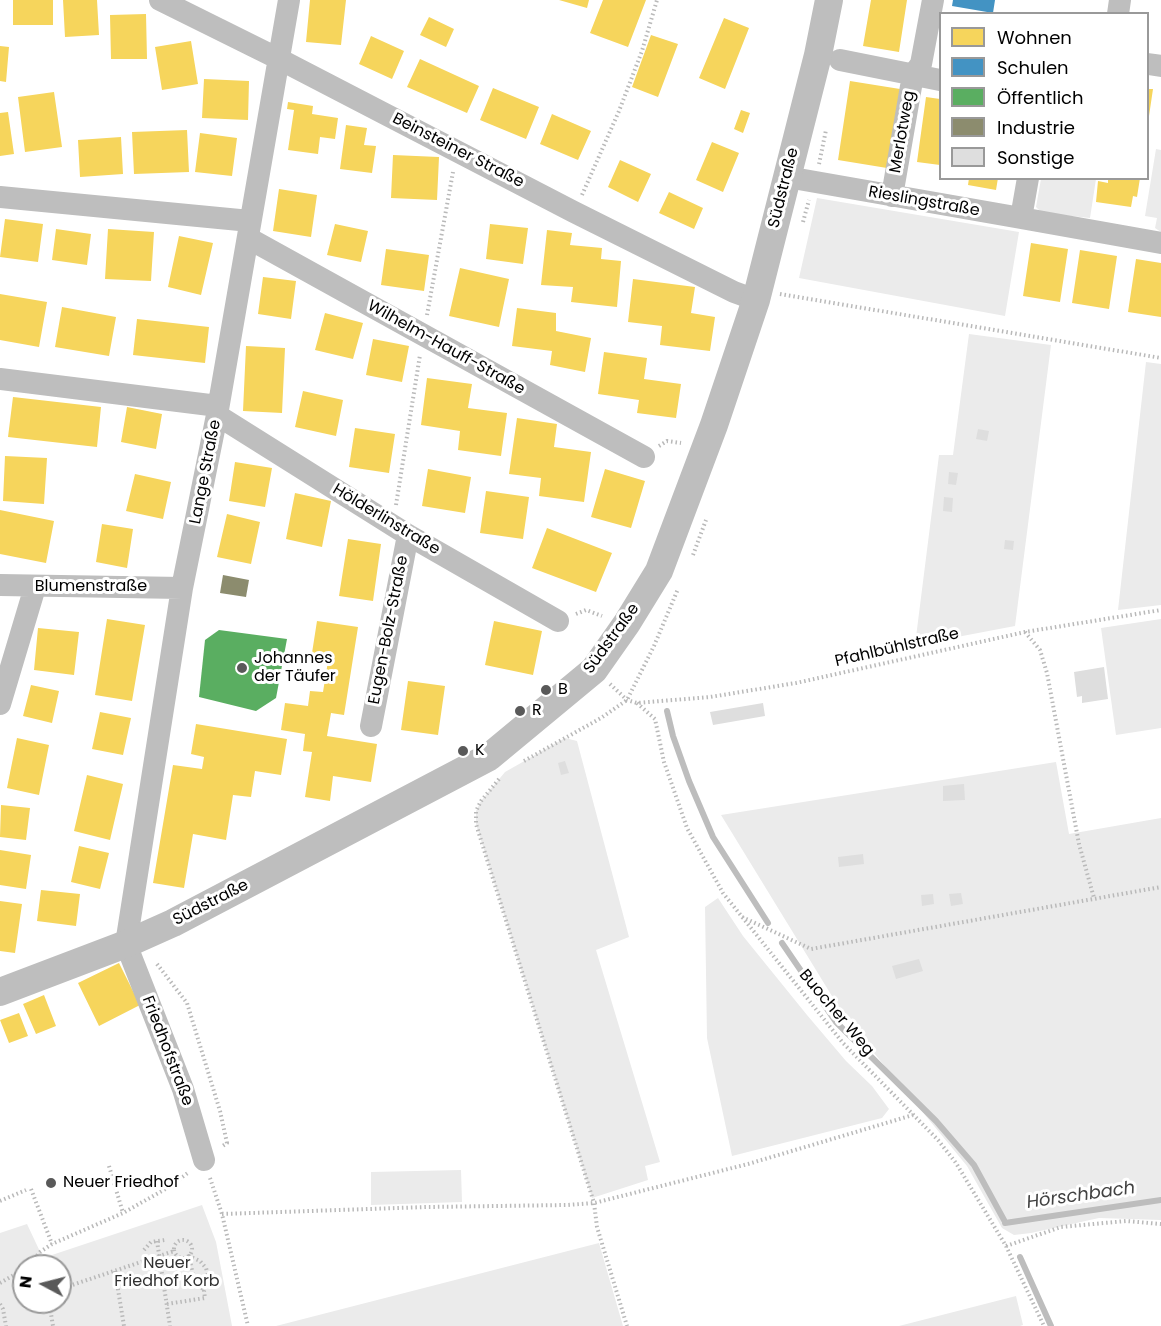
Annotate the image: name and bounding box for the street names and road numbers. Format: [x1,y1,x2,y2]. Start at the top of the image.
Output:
street label: Merlotweg [886,89,920,175]
street label: Beinsteiner Straße [389,109,527,193]
street label: Südstraße [765,146,803,230]
street label: Rieslingstraße [867,183,981,221]
street label: Wilhelm-Hauff-Straße [364,297,528,399]
street label: Lange Straße [186,418,226,526]
street label: Hölderlinstraße [329,480,443,560]
street label: Eugen-Bolz-Straße [365,554,413,706]
street label: Blumenstraße [35,577,147,597]
street label: Südstraße [580,600,644,678]
street label: Pfahlbühlstraße [833,624,961,672]
street label: Südstraße [170,876,252,930]
street label: Buocher Weg [794,966,878,1060]
street label: Friedhofstraße [137,993,197,1109]

